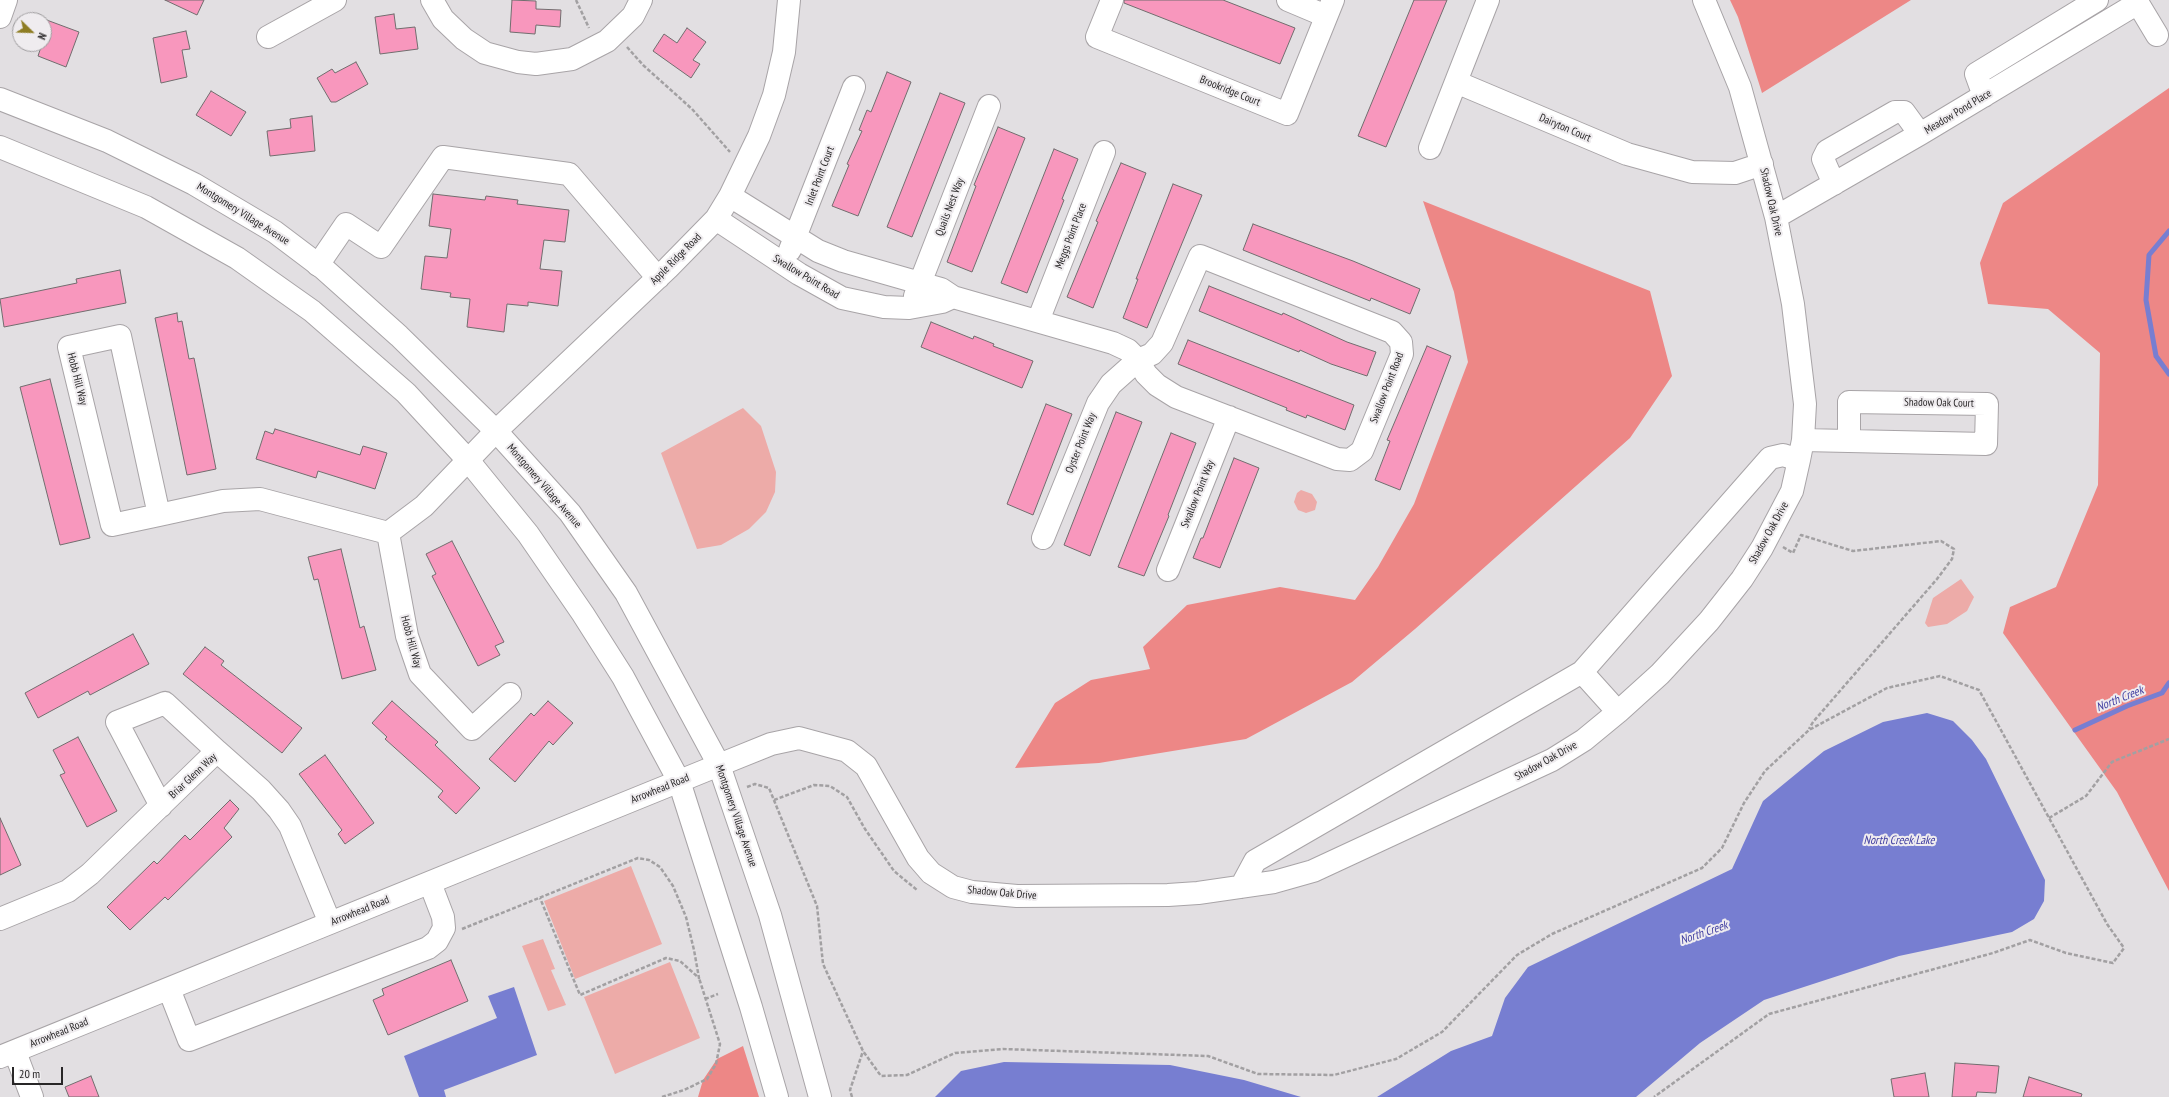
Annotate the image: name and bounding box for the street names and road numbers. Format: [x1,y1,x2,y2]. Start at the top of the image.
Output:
street label: Brookridge Court [1198,73,1262,109]
street label: Meadow Pond Place [1922,87,1994,137]
street label: Dairyton Court [1537,111,1593,145]
street label: Inlet Point Court [803,145,837,207]
street label: Shadow Oak Drive [1757,167,1785,237]
street label: Quails Nest Way [933,176,967,238]
street label: Montgomery Village Avenue [194,180,292,248]
street label: Meggs Point Place [1052,201,1090,271]
street label: Apple Ridge Road [648,231,704,287]
street label: Swallow Point Road [770,252,842,302]
street label: Hobb Hill Way [64,351,90,407]
street label: Swallow Point Road [1367,351,1407,425]
street label: Shadow Oak Court [1904,396,1974,410]
street label: Oyster Point Way [1063,411,1099,475]
street label: Montgomery Village Avenue [504,441,584,531]
street label: Swallow Point Way [1178,458,1218,530]
street label: Shadow Oak Drive [1746,500,1792,566]
street label: Hobb Hill Way [398,614,424,670]
street label: Shadow Oak Drive [1513,738,1579,784]
street label: Briar Glenn Way [166,751,220,801]
street label: Montgomery Village Avenue [712,763,760,869]
street label: Arrowhead Road [629,771,691,807]
street label: Shadow Oak Drive [967,883,1037,903]
street label: Arrowhead Road [329,893,391,929]
street label: Arrowhead Road [28,1015,90,1051]

